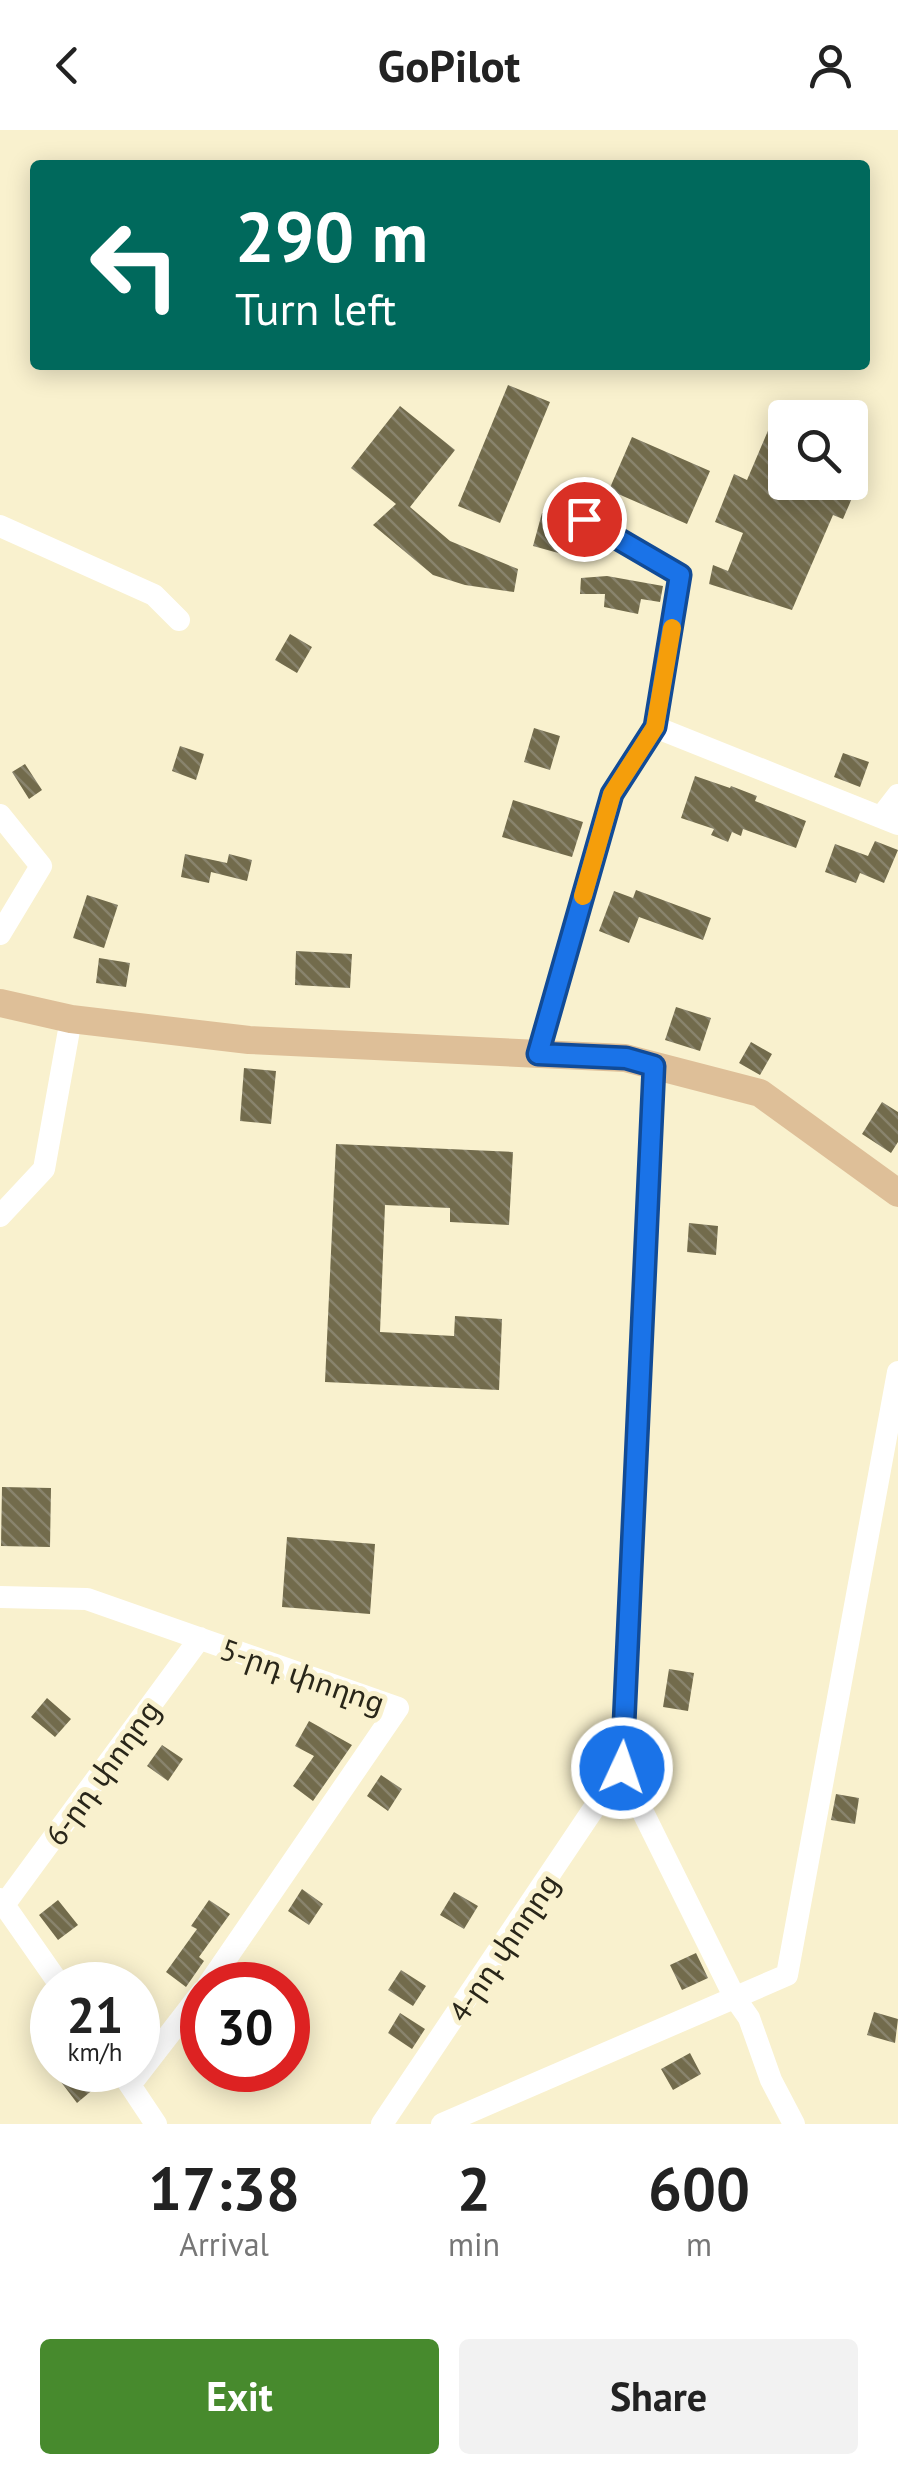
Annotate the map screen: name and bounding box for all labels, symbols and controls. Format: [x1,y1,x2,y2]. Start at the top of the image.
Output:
text: GoPilot [378,36,520,94]
icon: back [40,38,95,93]
icon: person [803,38,858,93]
text: 290 m [235,191,428,281]
icon: left [70,200,200,330]
text: Turn left [235,279,396,337]
map controls [768,400,868,500]
button: search [768,400,868,500]
pin [542,477,627,562]
icon: arrive [557,492,612,547]
street label: 5-րդ փողոց [216,1629,390,1721]
street label: 6-րդ փողոց [36,1691,168,1853]
position arrow [570,1716,674,1820]
street label: 4-րդ փողոց [439,1865,567,2029]
speed limit sign: 30 [180,1962,310,2092]
text: 21 [67,1982,123,2047]
text: km/h [68,2036,122,2068]
text: 17:38 [148,2149,300,2227]
text: 2 [457,2149,491,2227]
text: 600 [648,2149,750,2227]
text: Arrival [179,2223,269,2265]
text: min [448,2223,500,2265]
text: m [686,2223,712,2265]
button: Exit [40,2339,439,2454]
button: Share [459,2339,858,2454]

